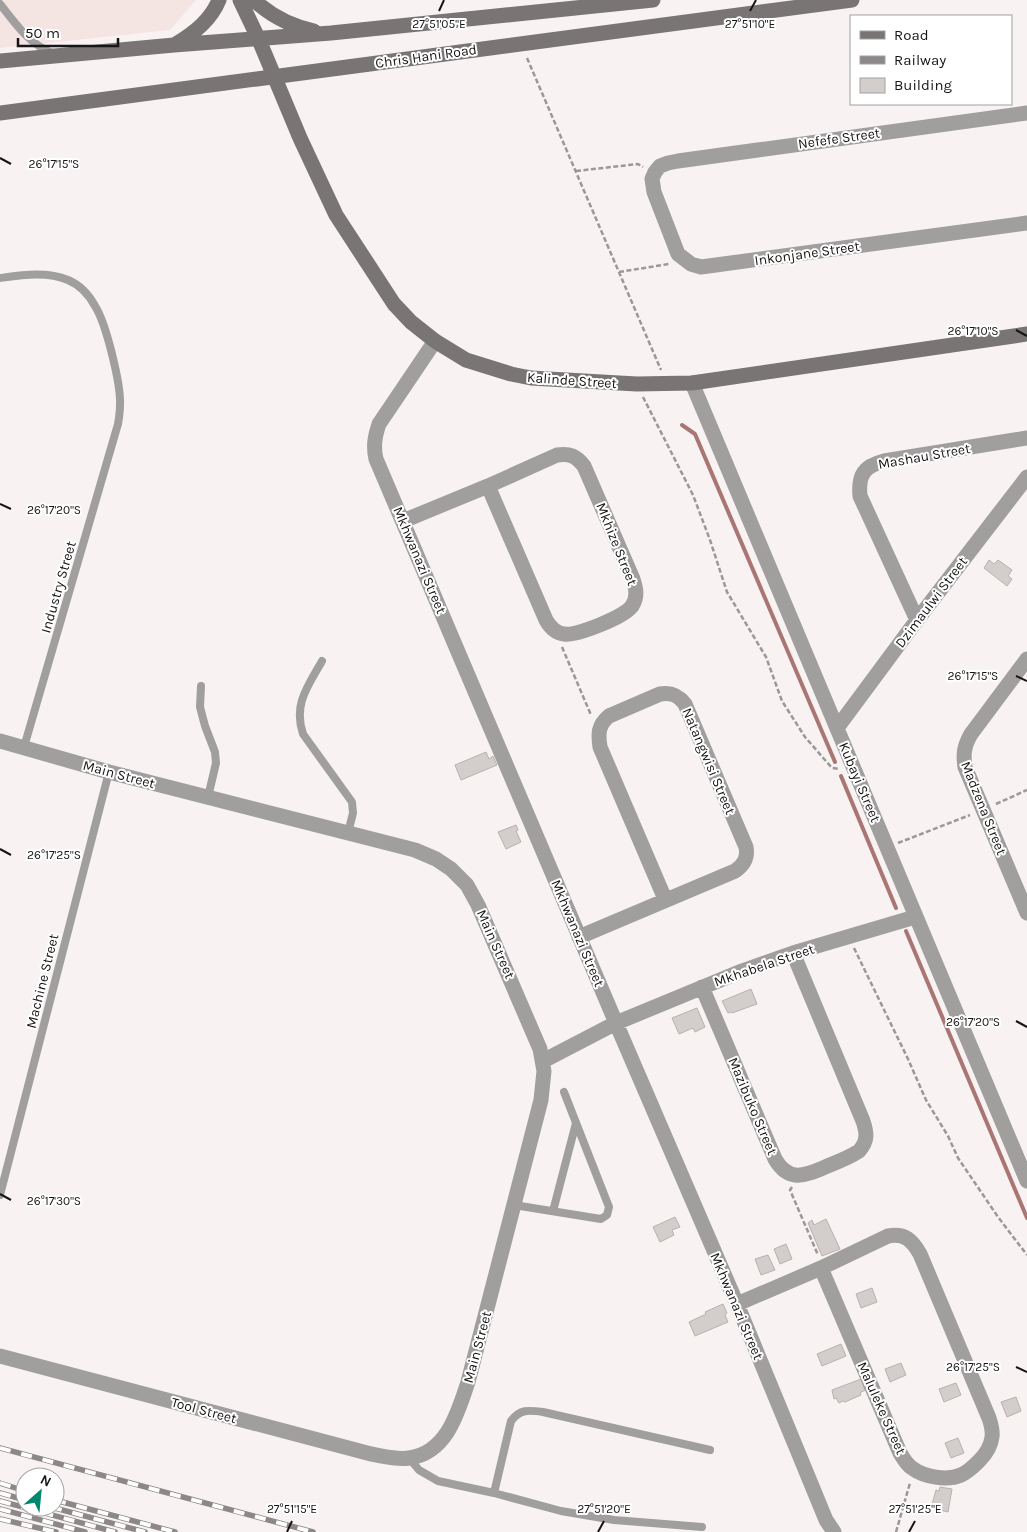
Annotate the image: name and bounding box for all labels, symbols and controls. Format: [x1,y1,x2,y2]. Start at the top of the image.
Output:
scale bar [18,15,118,47]
legend [850,15,1012,105]
text: 27°51'05"E [412,17,466,31]
text: 27°51'10"E [725,17,775,31]
text: 50 m [25,24,60,42]
text: Road [894,26,929,44]
street label: Chris Hani Road [374,41,478,72]
text: Railway [894,51,946,69]
text: Building [894,76,952,94]
street label: Nefefe Street [797,124,881,153]
text: 26°17'15"S [29,157,79,171]
street label: Inkonjane Street [753,238,861,269]
text: 26°17'10"S [947,324,999,338]
street label: Kalinde Street [526,369,617,392]
street label: Mashau Street [877,440,972,473]
street label: Mkhize Street [592,500,641,588]
text: 26°17'20"S [27,503,81,517]
street label: Mkhwanazi Street [389,504,450,616]
street label: Industry Street [37,539,80,635]
street label: Dzimaulwi Street [892,554,971,651]
text: 26°17'15"S [948,669,998,683]
street label: Natangwisi Street [678,705,739,817]
street label: Kubayi Street [835,740,884,825]
street label: Main Street [81,757,157,792]
street label: Madzena Street [957,759,1010,858]
text: 26°17'25"S [27,848,81,862]
street label: Mkhwanazi Street [547,877,608,989]
street label: Main Street [473,907,518,981]
street label: Machine Street [23,932,62,1030]
street label: Mkhabela Street [712,940,816,991]
text: 26°17'20"S [946,1015,1000,1029]
street label: Mazibuko Street [724,1055,781,1158]
text: 26°17'30"S [27,1194,81,1208]
street label: Mkhwanazi Street [706,1250,767,1362]
street label: Main Street [460,1309,495,1385]
street label: Maluleke Street [853,1359,910,1457]
text: 26°17'25"S [946,1360,1000,1374]
street label: Tool Street [169,1394,238,1427]
north arrow [15,1467,65,1517]
text: N [37,1471,54,1491]
text: 27°51'15"E [267,1502,317,1516]
text: 27°51'20"E [577,1502,631,1516]
text: 27°51'25"E [888,1502,942,1516]

